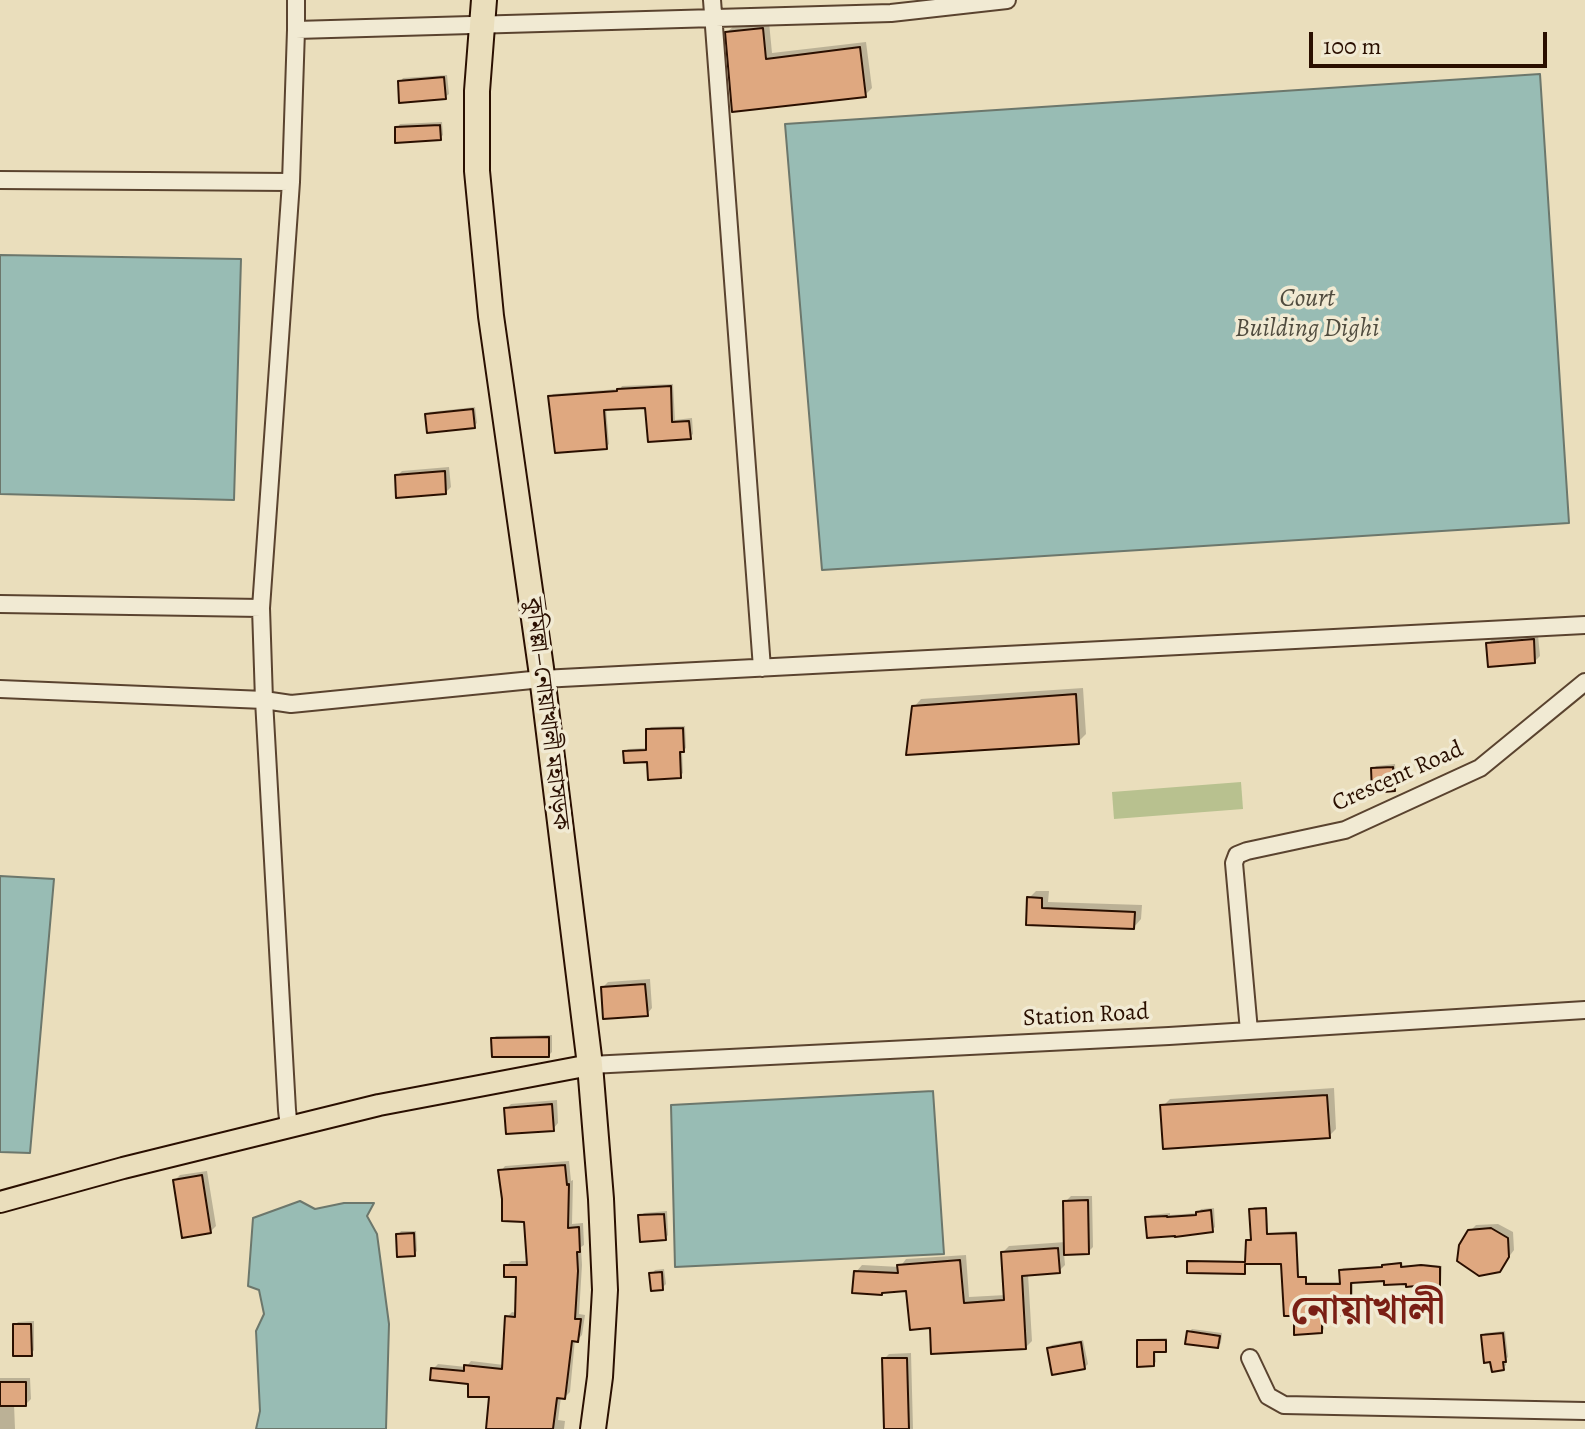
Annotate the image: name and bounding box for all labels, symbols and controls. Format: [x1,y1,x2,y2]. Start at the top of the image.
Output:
scale bar [1313,16,1551,66]
text: 100 m [1323,30,1382,62]
water label: Court Building Dighi [1235,284,1379,346]
street label: কুমিল্লা–নোয়াখালী মহাসড়ক [517,596,575,832]
street label: Crescent Road [1328,735,1468,819]
street label: Station Road [1022,998,1150,1034]
district label: নোয়াখালী [1291,1289,1445,1337]

